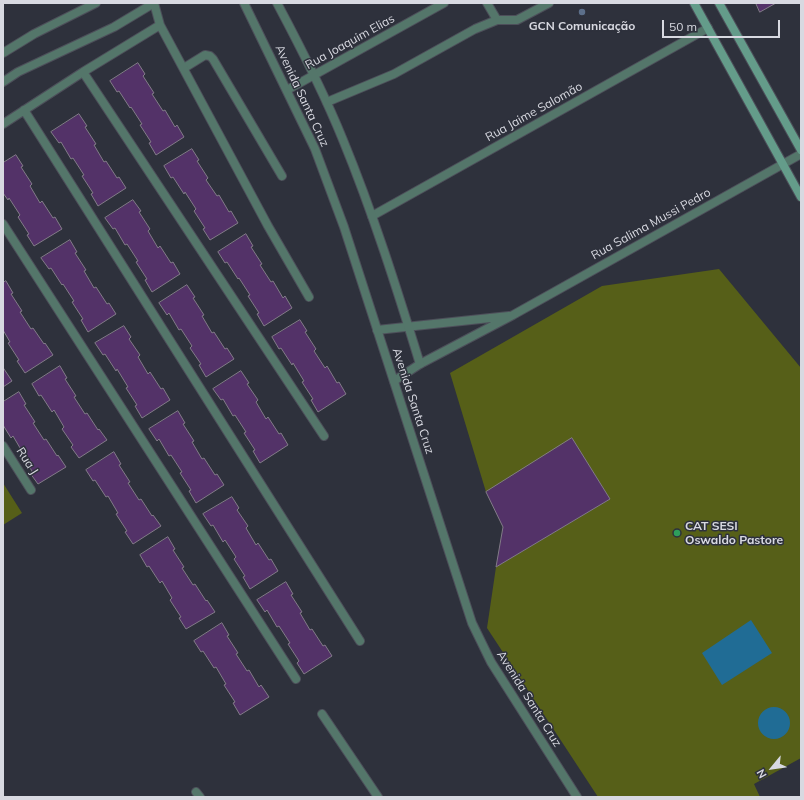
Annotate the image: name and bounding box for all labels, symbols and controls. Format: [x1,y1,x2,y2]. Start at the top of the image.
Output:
marker: GCN Comunicação [577,7,587,17]
street label: Rua Joaquim Elias [303,11,397,73]
scale bar [664,12,782,38]
place label: GCN Comunicação [529,19,635,33]
text: 50 m [669,19,697,34]
street label: Avenida Santa Cruz [272,43,332,149]
street label: Rua Jaime Salomão [483,79,585,145]
street label: Rua Salima Mussi Pedro [589,185,713,263]
street label: Avenida Santa Cruz [389,346,437,456]
street label: Rua J [13,445,41,477]
place label: CAT SESI Oswaldo Pastore [685,519,783,547]
marker: CAT SESI Oswaldo Pastore [672,528,682,538]
street label: Avenida Santa Cruz [494,648,564,750]
north arrow [752,748,792,788]
text: N [753,767,770,781]

